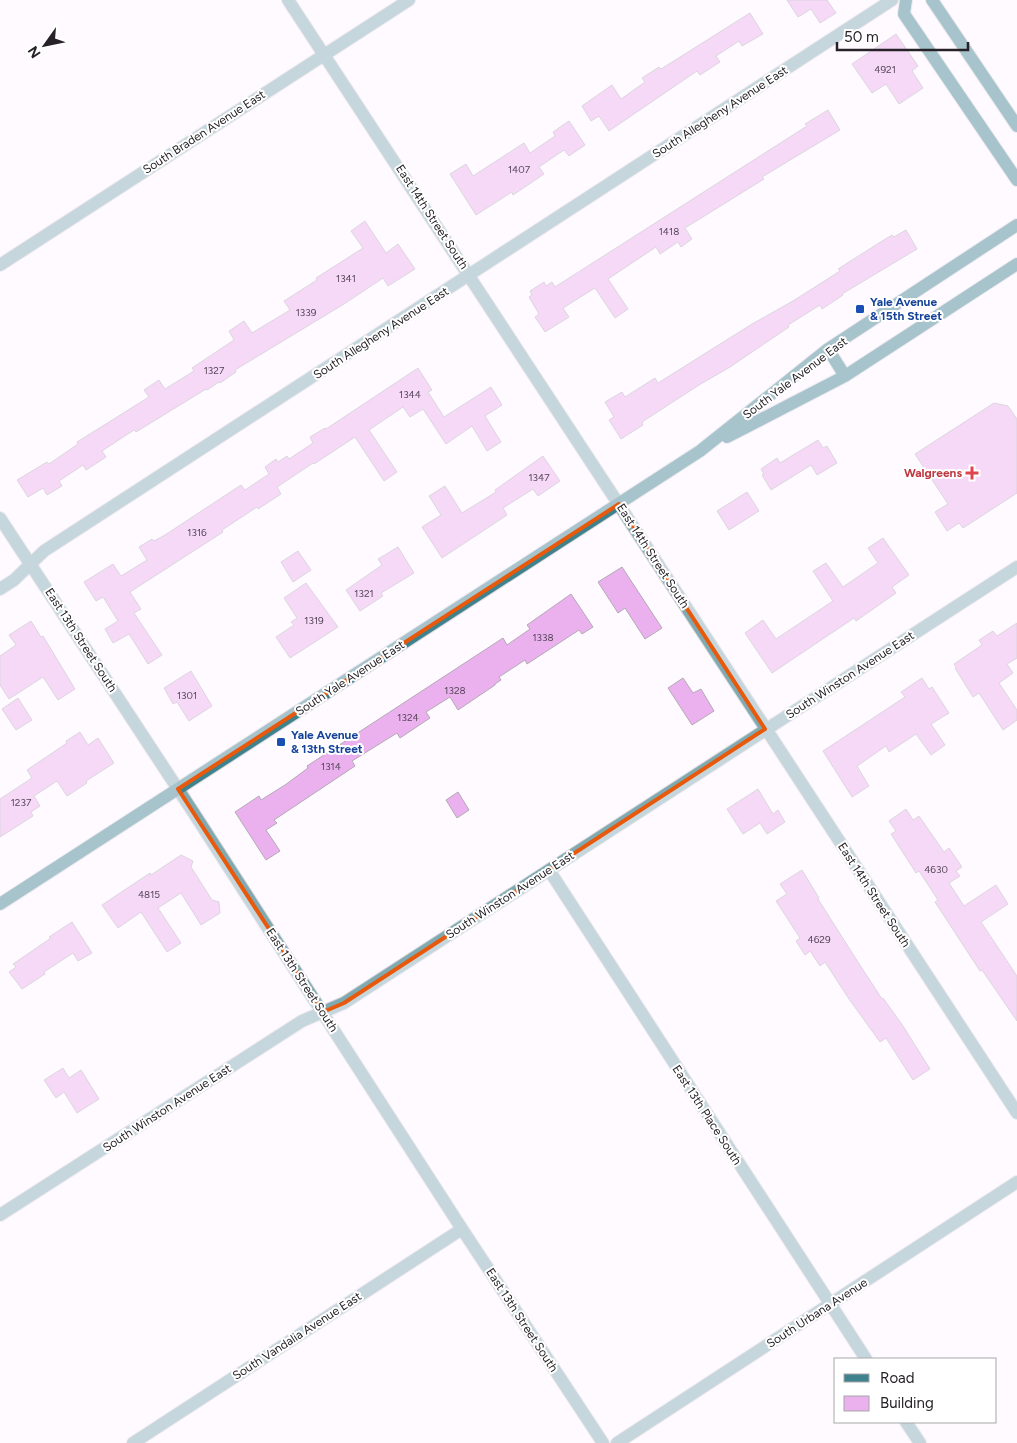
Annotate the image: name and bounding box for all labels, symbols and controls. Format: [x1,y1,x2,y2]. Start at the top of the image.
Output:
north arrow [20,20,70,70]
scale bar [837,20,968,52]
text: 50 m [844,28,879,46]
text: N [24,43,45,61]
street label: South Allegheny Avenue East [650,63,791,161]
house number: 4921 [874,63,896,76]
street label: South Braden Avenue East [140,87,268,177]
street label: East 14th Street South [393,162,471,272]
house number: 1407 [508,163,531,176]
house number: 1418 [659,225,679,238]
house number: 1341 [336,272,356,285]
street label: South Allegheny Avenue East [311,284,452,382]
place label: Yale Avenue & 15th Street [870,295,942,323]
marker: Yale Avenue & 15th Street [854,303,866,315]
house number: 1339 [296,306,317,319]
street label: South Yale Avenue East [740,334,850,422]
house number: 1327 [204,364,225,377]
house number: 1344 [399,388,421,401]
place label: Walgreens [904,466,962,480]
marker: Walgreens [966,467,978,479]
house number: 1347 [528,471,550,484]
street label: East 14th Street South [614,501,692,611]
house number: 1316 [187,526,207,539]
street label: East 13th Street South [42,586,120,695]
house number: 1321 [354,587,374,600]
house number: 1319 [304,614,324,627]
street label: South Winston Avenue East [783,628,917,722]
house number: 1338 [532,631,554,644]
street label: South Yale Avenue East [293,637,407,718]
house number: 1328 [444,684,466,697]
house number: 1301 [177,689,197,702]
house number: 1324 [397,711,419,724]
place label: Yale Avenue & 13th Street [291,728,363,756]
marker: Yale Avenue & 13th Street [275,736,287,748]
house number: 1314 [321,760,341,773]
house number: 1237 [11,796,32,809]
street label: East 14th Street South [835,840,913,950]
street label: South Winston Avenue East [443,848,577,942]
house number: 4630 [924,863,948,876]
house number: 4815 [138,888,160,901]
street label: East 13th Street South [263,926,341,1035]
house number: 4629 [807,933,831,946]
street label: South Winston Avenue East [100,1061,234,1155]
street label: East 13th Place South [670,1063,745,1168]
street label: East 13th Street South [483,1266,561,1375]
street label: South Urbana Avenue [764,1275,870,1351]
street label: South Vandalia Avenue East [230,1289,364,1383]
legend [834,1358,997,1423]
text: Road [880,1369,915,1387]
text: Building [880,1394,934,1412]

